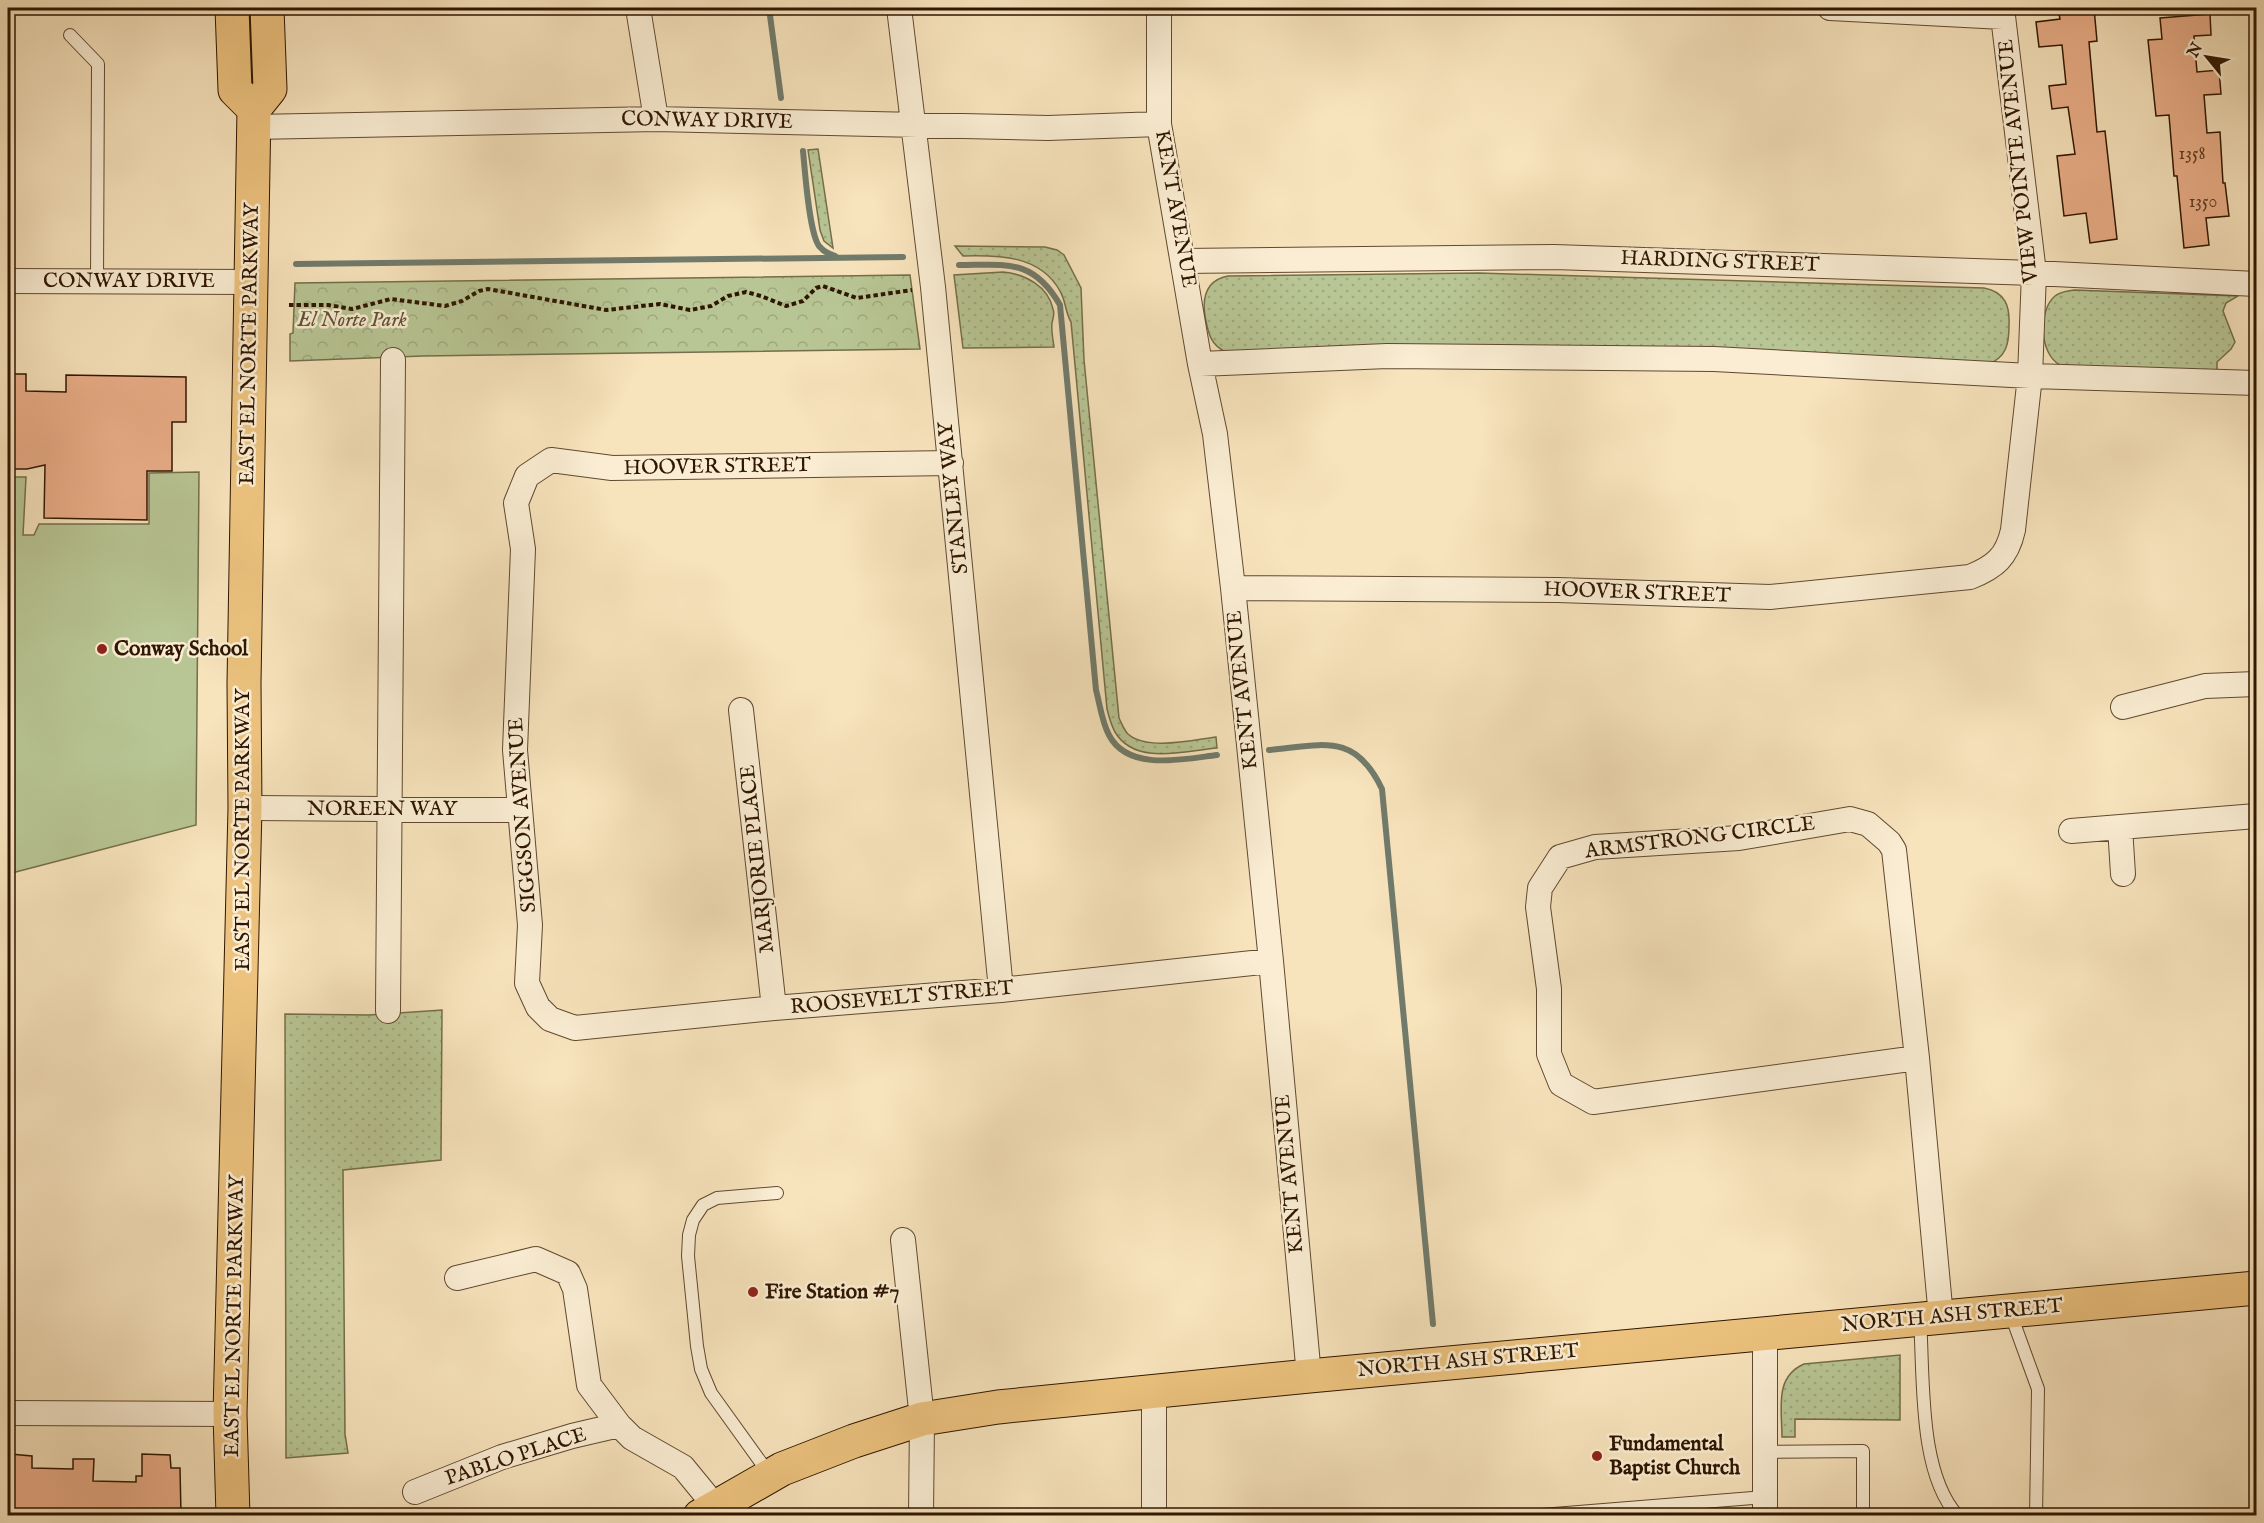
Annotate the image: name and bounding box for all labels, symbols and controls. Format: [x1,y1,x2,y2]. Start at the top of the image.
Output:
north arrow [2177,27,2237,87]
street label: VIEW POINTE AVENUE [1993,38,2045,285]
text: N [2183,39,2208,62]
street label: CONWAY DRIVE [621,106,793,136]
street label: KENT AVENUE [1148,128,1202,290]
house number: 1358 [2178,143,2206,166]
house number: 1350 [2189,191,2217,214]
street label: EAST EL NORTE PARKWAY [234,201,266,485]
street label: HARDING STREET [1620,245,1821,279]
street label: CONWAY DRIVE [43,268,215,295]
park label: El Norte Park [296,307,407,334]
street label: STANLEY WAY [932,419,975,576]
street label: HOOVER STREET [623,452,812,482]
street label: HOOVER STREET [1543,576,1732,610]
street label: KENT AVENUE [1221,609,1265,771]
place label: Conway School [114,636,249,663]
marker: Conway School [95,642,109,656]
street label: EAST EL NORTE PARKWAY [230,687,257,971]
street label: SIGGSON AVENUE [503,716,543,914]
street label: MARJORIE PLACE [735,763,781,955]
street label: NOREEN WAY [307,796,459,823]
street label: ARMSTRONG CIRCLE [1582,810,1817,866]
street label: ROOSEVELT STREET [789,975,1016,1021]
street label: KENT AVENUE [1270,1093,1310,1255]
street label: EAST EL NORTE PARKWAY [219,1173,251,1457]
place label: Fire Station #7 [765,1279,900,1306]
marker: Fire Station #7 [746,1285,760,1299]
street label: NORTH ASH STREET [1840,1293,2065,1339]
street label: NORTH ASH STREET [1356,1338,1581,1384]
street label: PABLO PLACE [442,1421,590,1493]
place label: Fundamental Baptist Church [1609,1431,1741,1482]
marker: Fundamental Baptist Church [1590,1449,1604,1463]

